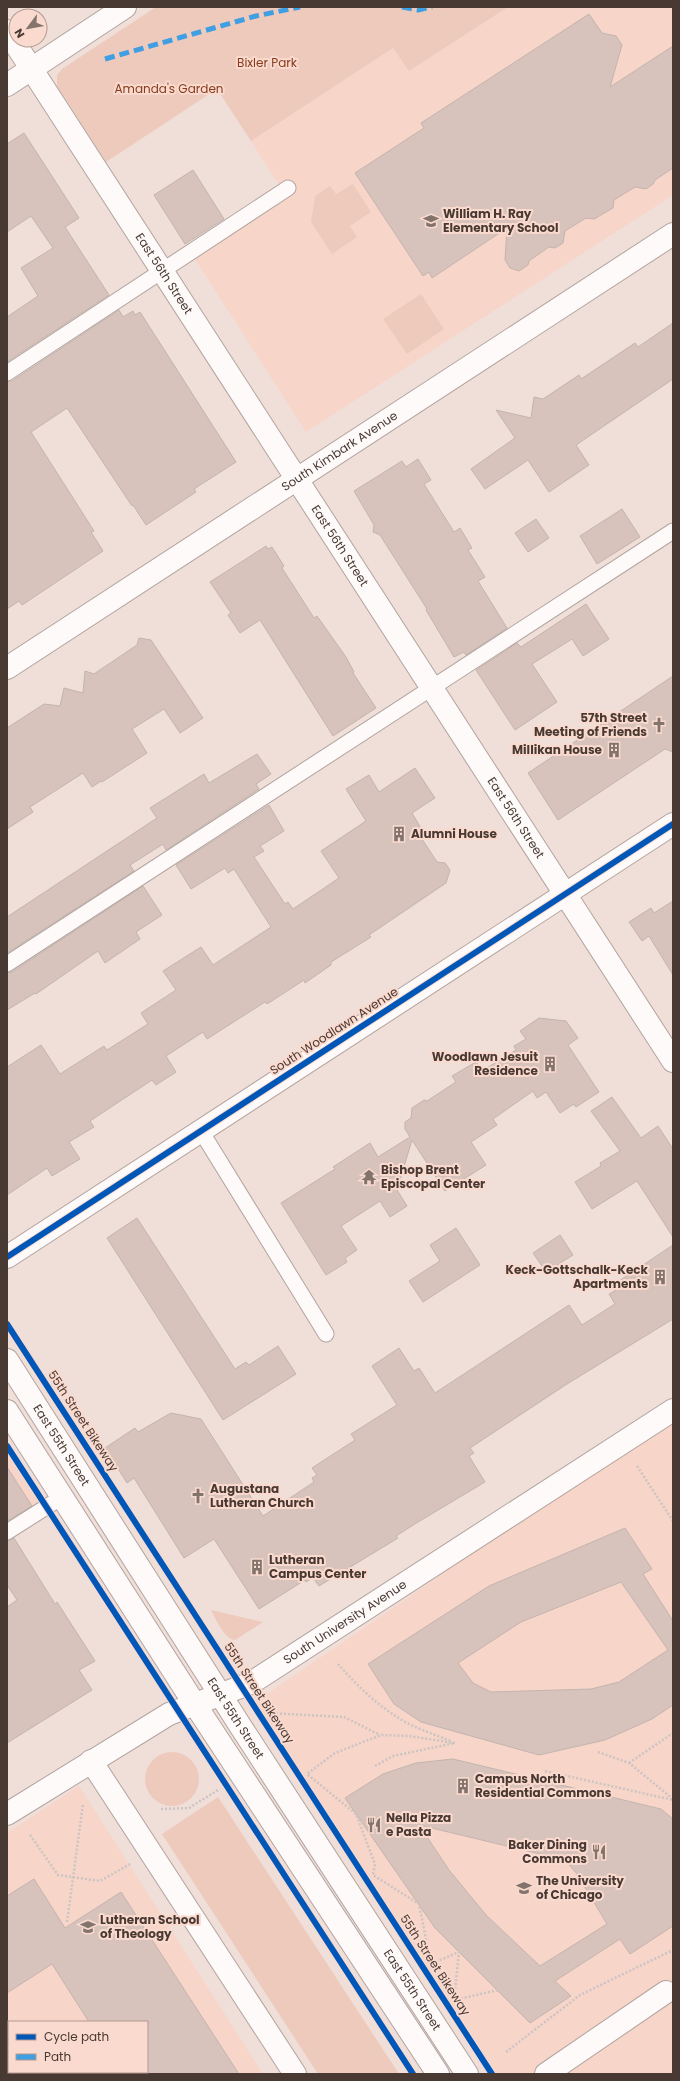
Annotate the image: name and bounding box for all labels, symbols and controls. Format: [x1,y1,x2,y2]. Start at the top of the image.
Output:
north arrow [8,8,48,48]
text: N [11,26,28,41]
park label: Bixler Park [237,54,298,71]
park label: Amanda's Garden [115,80,224,97]
place label: William H. Ray Elementary School [443,205,558,236]
school or university icon: William H. Ray Elementary School [422,212,440,230]
street label: East 56th Street [132,229,197,317]
street label: South Kimbark Avenue [278,407,401,495]
street label: East 56th Street [308,502,373,589]
place label: 57th Street Meeting of Friends [534,709,647,740]
church icon: 57th Street Meeting of Friends [650,716,668,734]
place label: Millikan House [512,741,603,758]
building icon: Millikan House [605,741,623,759]
street label: East 56th Street [484,774,549,862]
building icon: Alumni House [390,825,408,843]
place label: Alumni House [411,825,498,842]
street label: South Woodlawn Avenue [266,983,401,1078]
place label: Woodlawn Jesuit Residence [432,1048,539,1079]
building icon: Woodlawn Jesuit Residence [541,1055,559,1073]
place label: Bishop Brent Episcopal Center [381,1161,485,1192]
temple icon: Bishop Brent Episcopal Center [360,1168,378,1186]
place label: Keck-Gottschalk-Keck Apartments [506,1261,649,1292]
building icon: Keck-Gottschalk-Keck Apartments [651,1268,669,1286]
street label: 55th Street Bikeway [44,1367,123,1475]
street label: East 55th Street [29,1401,94,1489]
place label: Augustana Lutheran Church [210,1480,314,1511]
church icon: Augustana Lutheran Church [189,1487,207,1505]
place label: Lutheran Campus Center [269,1551,367,1582]
building icon: Lutheran Campus Center [248,1558,266,1576]
street label: South University Avenue [280,1576,410,1668]
street label: 55th Street Bikeway [220,1639,299,1747]
street label: East 55th Street [203,1674,268,1762]
place label: Campus North Residential Commons [475,1770,612,1801]
building icon: Campus North Residential Commons [454,1777,472,1795]
place label: Nella Pizza e Pasta [386,1809,451,1840]
restaurant icon: Nella Pizza e Pasta [365,1816,383,1834]
place label: Baker Dining Commons [508,1836,587,1867]
restaurant icon: Baker Dining Commons [590,1843,608,1861]
place label: The University of Chicago [536,1872,624,1903]
school or university icon: The University of Chicago [515,1879,533,1897]
place label: Lutheran School of Theology [100,1911,200,1942]
street label: 55th Street Bikeway [396,1911,475,2019]
school or university icon: Lutheran School of Theology [79,1918,97,1936]
street label: East 55th Street [380,1946,445,2034]
legend [8,2021,148,2073]
text: Cycle path [44,2028,109,2045]
text: Path [44,2048,71,2065]

